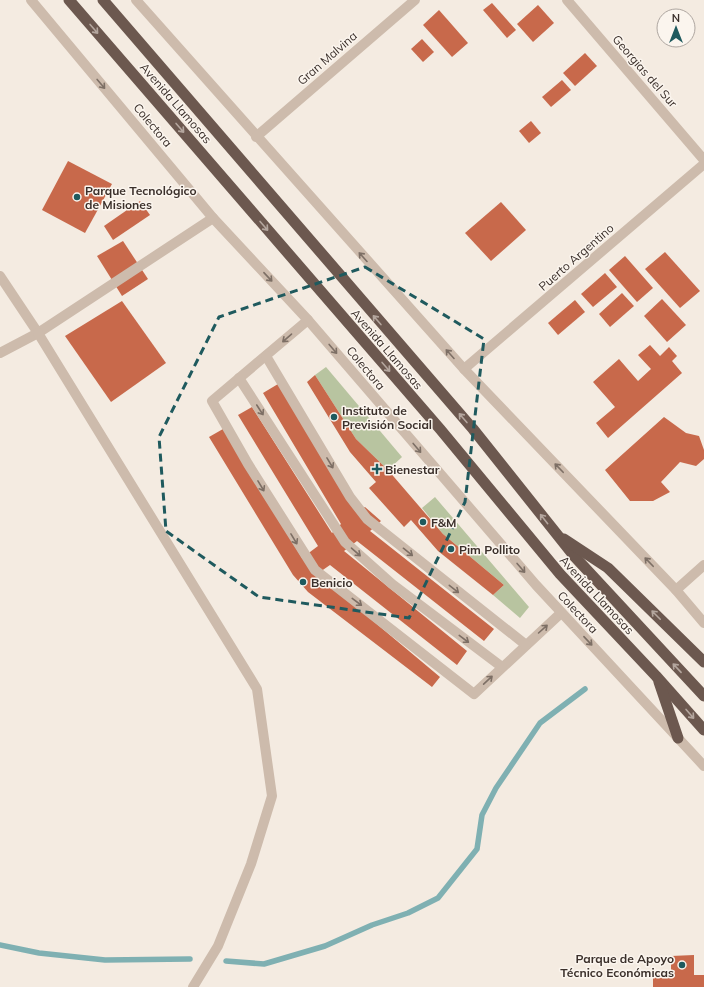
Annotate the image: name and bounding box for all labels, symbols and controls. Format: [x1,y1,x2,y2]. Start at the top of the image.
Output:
north arrow [656,8,696,48]
text: N [672,11,680,25]
one-way arrow [90,24,99,35]
street label: Gran Malvina [294,28,360,88]
street label: Georgias del Sur [609,32,681,111]
street label: Avenida Llamosas [137,60,215,146]
one-way arrow [97,78,106,89]
street label: Colectora [130,100,176,150]
one-way arrow [175,122,184,133]
place label: Parque Tecnológico de Misiones [85,183,197,212]
marker: Parque Tecnológico de Misiones [72,192,82,202]
street label: Puerto Argentino [535,220,617,294]
one-way arrow [260,221,269,232]
one-way arrow [359,252,368,262]
one-way arrow [264,272,273,282]
street label: Avenida Llamosas [348,306,426,392]
one-way arrow [373,314,382,325]
one-way arrow [282,333,292,343]
street label: Colectora [343,343,389,393]
one-way arrow [329,344,338,355]
one-way arrow [445,349,455,359]
one-way arrow [381,362,390,373]
place label: Instituto de Previsión Social [342,403,432,432]
one-way arrow [256,405,264,416]
marker: Instituto de Previsión Social [329,412,339,422]
one-way arrow [458,412,467,423]
one-way arrow [413,443,422,454]
one-way arrow [327,457,335,469]
place label: Bienestar [385,462,440,477]
one-way arrow [554,463,564,473]
marker: Bienestar [372,464,382,474]
one-way arrow [257,480,266,491]
one-way arrow [540,513,548,524]
place label: F&M [431,515,457,530]
marker: F&M [418,517,428,527]
one-way arrow [290,533,298,544]
place label: Pim Pollito [459,542,520,557]
marker: Pim Pollito [446,544,456,554]
one-way arrow [350,547,361,556]
one-way arrow [403,548,414,557]
street label: Avenida Llamosas [557,553,637,637]
one-way arrow [644,557,653,567]
one-way arrow [516,563,525,573]
place label: Benicio [311,575,353,590]
marker: Benicio [298,577,308,587]
one-way arrow [448,585,459,593]
street label: Colectora [555,588,601,636]
one-way arrow [352,598,363,606]
one-way arrow [651,610,661,620]
one-way arrow [538,625,549,634]
one-way arrow [458,635,469,643]
one-way arrow [583,636,592,646]
one-way arrow [673,663,682,673]
one-way arrow [483,676,493,685]
one-way arrow [685,709,694,719]
place label: Parque de Apoyo Técnico Económicas [560,951,674,980]
marker: Parque de Apoyo Técnico Económicas [677,960,687,970]

